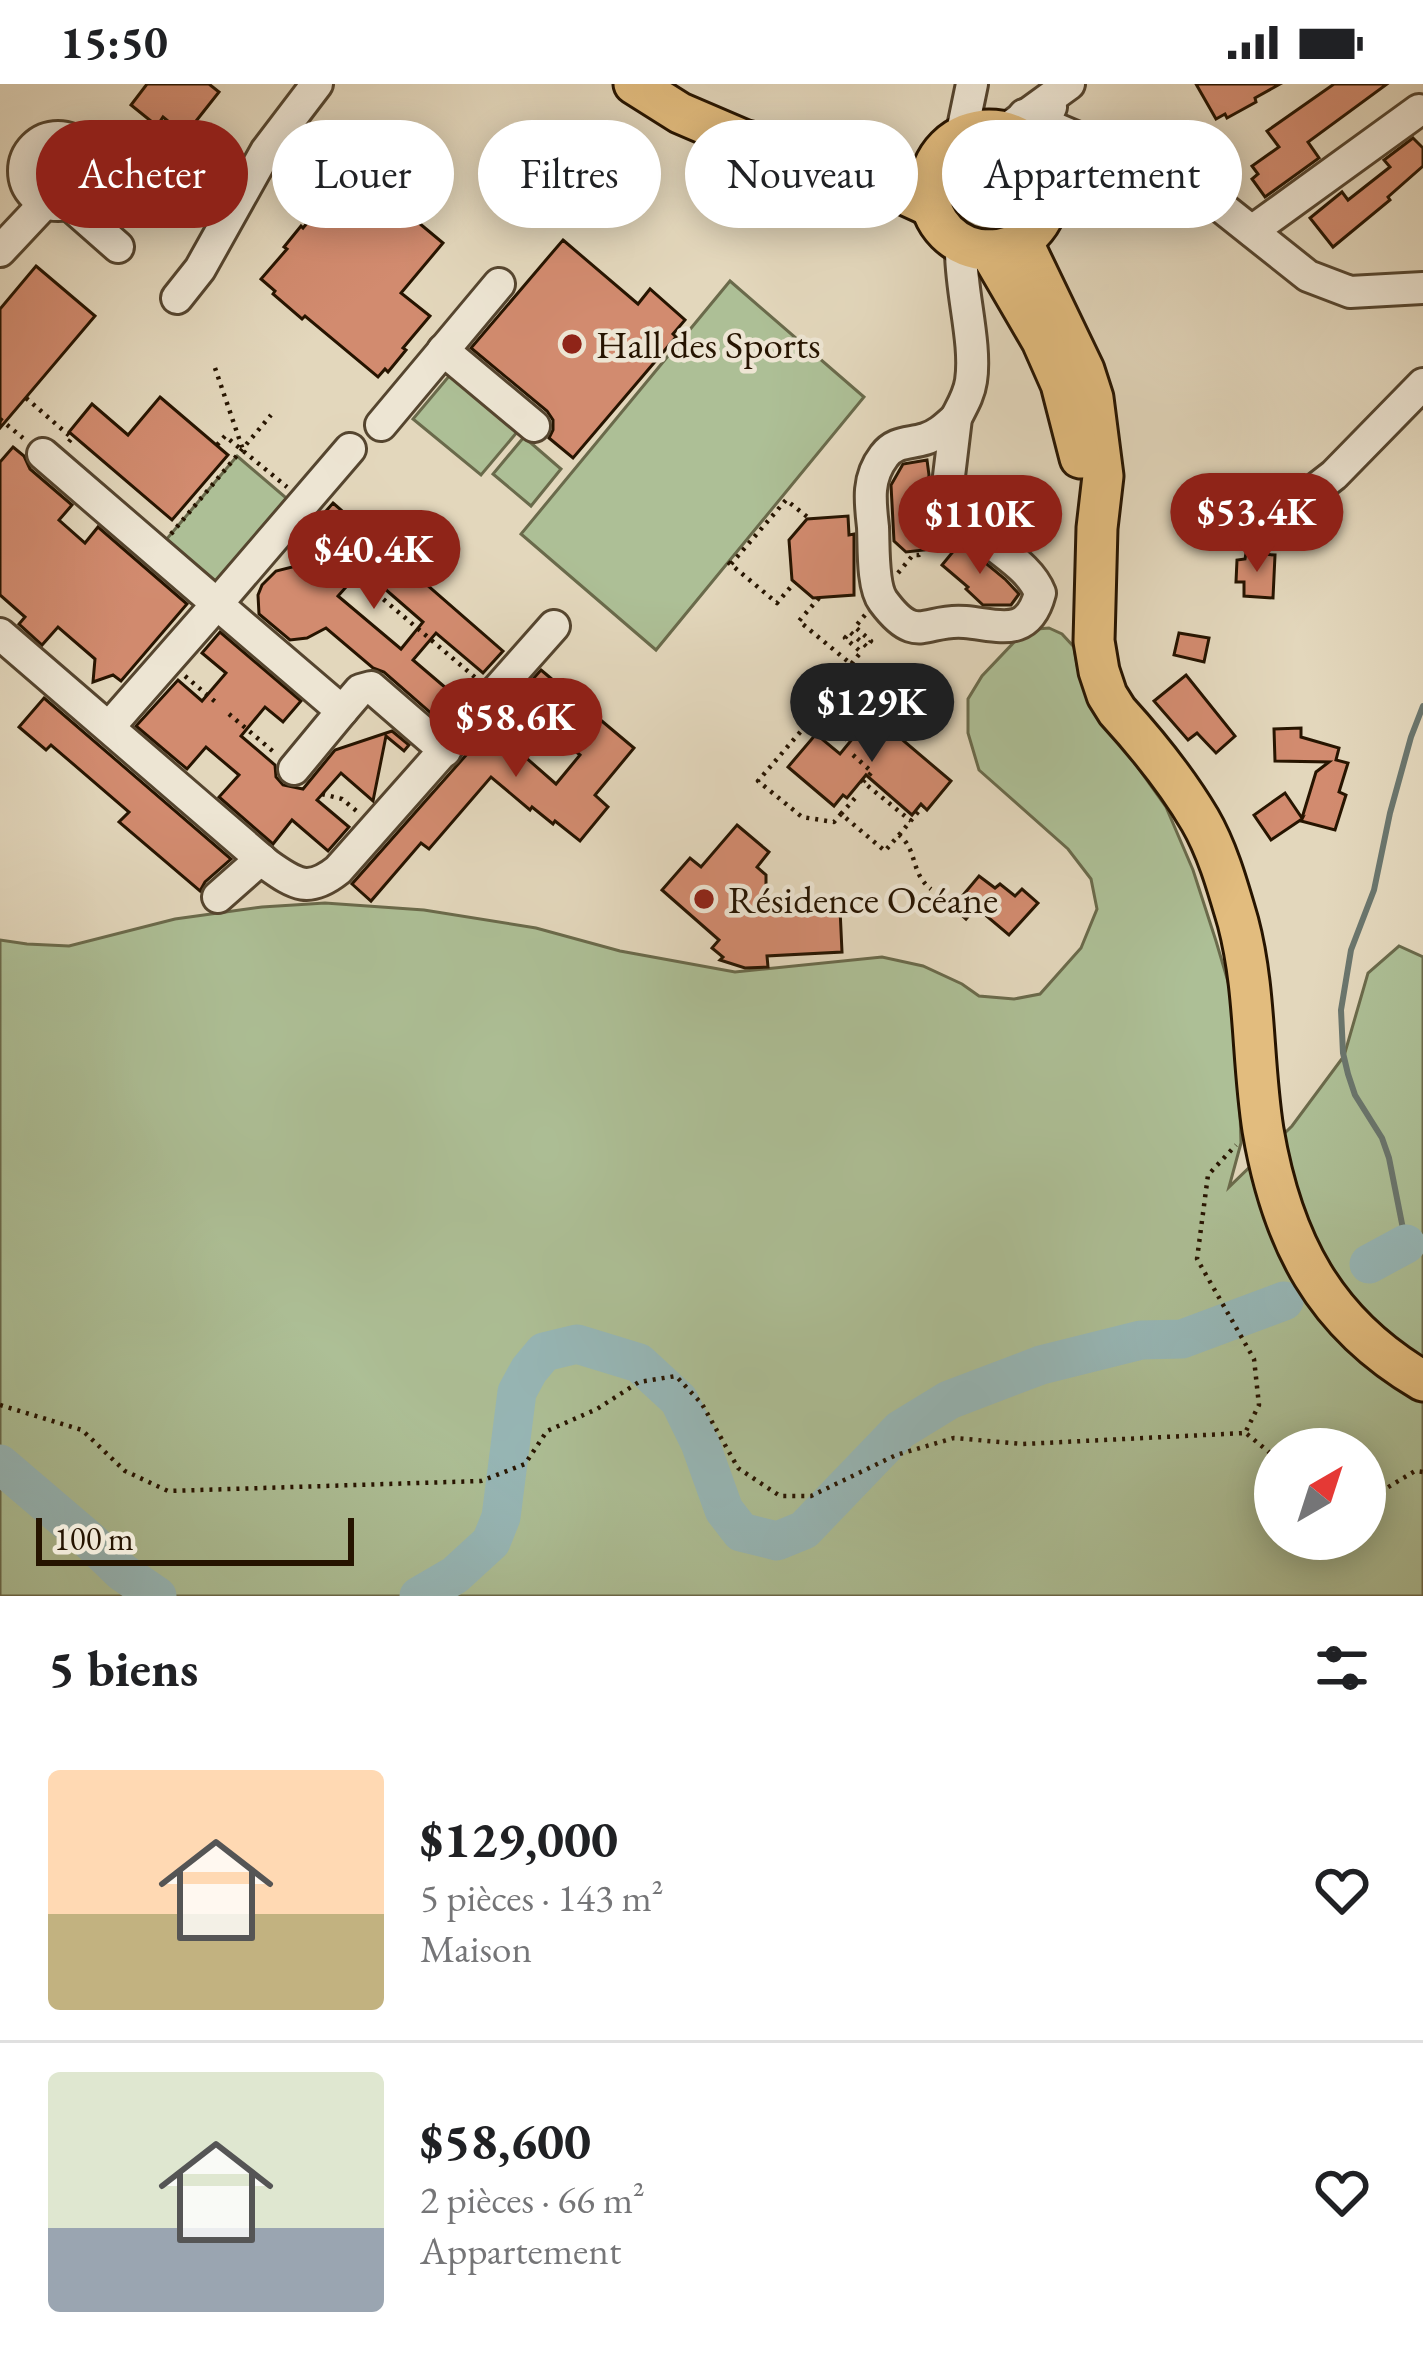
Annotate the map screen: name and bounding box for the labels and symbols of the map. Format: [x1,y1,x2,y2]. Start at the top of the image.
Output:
place label: Hall des Sports [596,319,821,370]
marker: Hall des Sports [559,331,585,357]
pin: $53.4K [1159,473,1355,575]
pin: $110K [896,475,1064,577]
pin: $40.4K [276,510,472,612]
pin: $129K [788,663,956,765]
pin: $58.6K [418,678,614,780]
place label: Résidence Océane [728,874,998,925]
marker: Résidence Océane [691,886,717,912]
north arrow [1254,1428,1386,1560]
scale bar [36,1512,354,1565]

